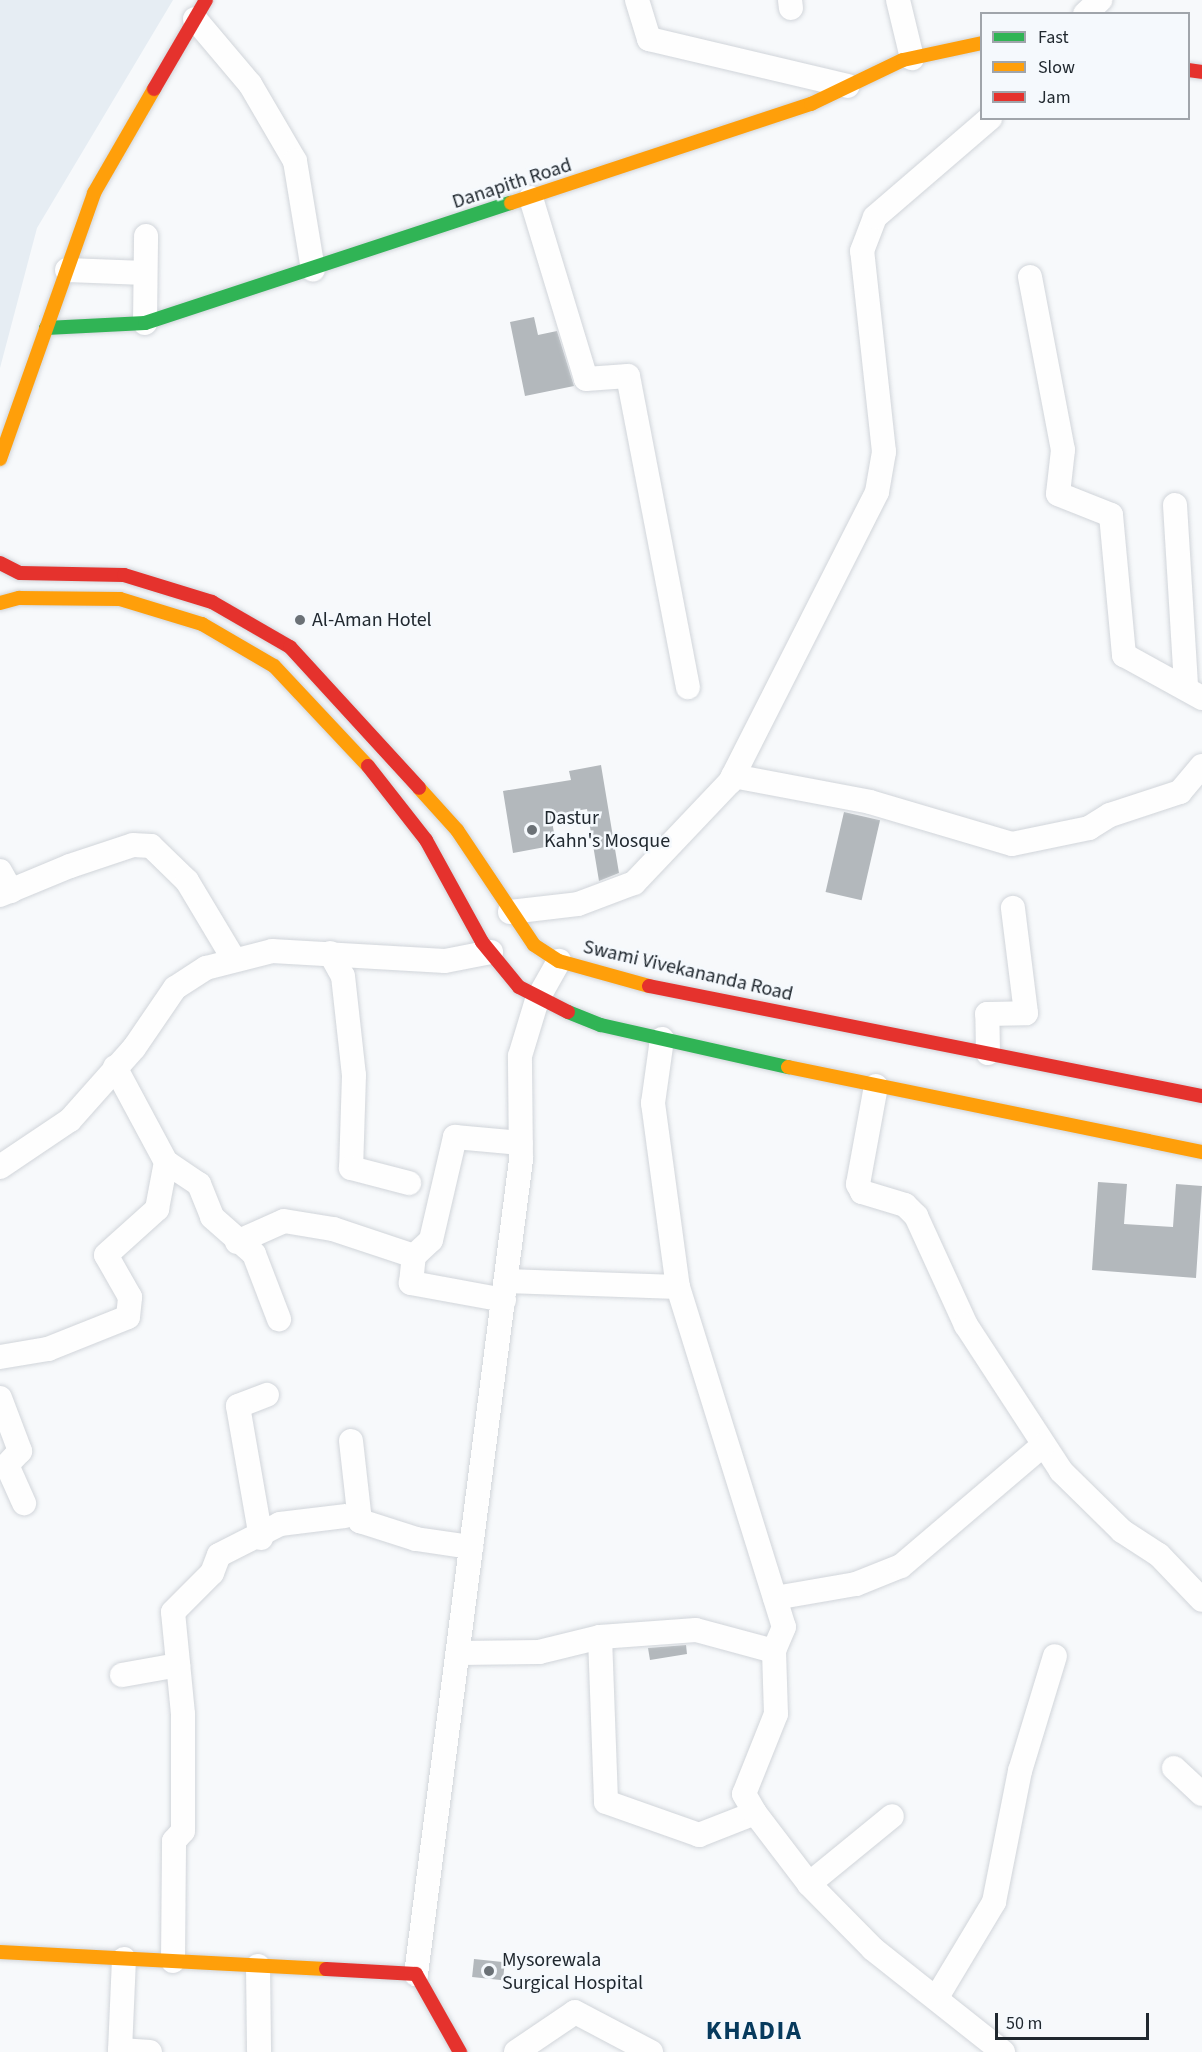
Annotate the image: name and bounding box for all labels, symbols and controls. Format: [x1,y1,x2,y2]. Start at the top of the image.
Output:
legend [980,12,1190,120]
text: Fast [1038,25,1069,50]
text: Slow [1038,55,1075,80]
text: Jam [1038,85,1071,110]
street label: Danapith Road [449,153,575,215]
place label: Al-Aman Hotel [312,608,432,632]
marker: Al-Aman Hotel [293,613,307,627]
place label: Dastur Kahn's Mosque [544,807,670,854]
marker: Dastur Kahn's Mosque [525,823,539,837]
street label: Swami Vivekananda Road [581,935,795,1007]
place label: Mysorewala Surgical Hospital [502,1948,643,1995]
marker: Mysorewala Surgical Hospital [480,1962,498,1980]
scale bar [998,2001,1152,2039]
text: 50 m [1006,2011,1042,2036]
district label: KHADIA [706,2015,802,2047]

